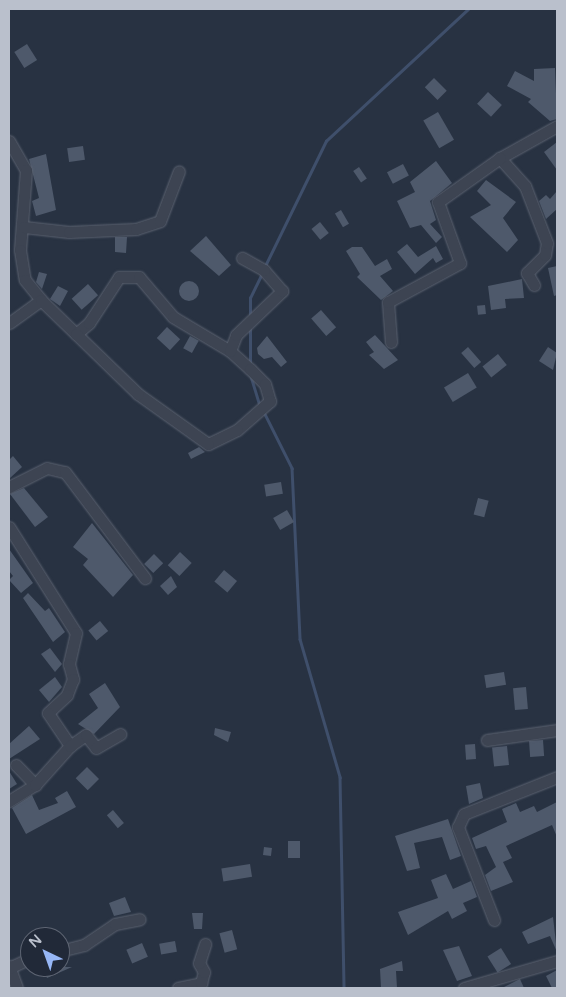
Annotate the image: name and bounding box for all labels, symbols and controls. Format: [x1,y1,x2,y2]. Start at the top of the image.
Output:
north arrow [20,927,70,977]
text: N [25,931,45,951]

